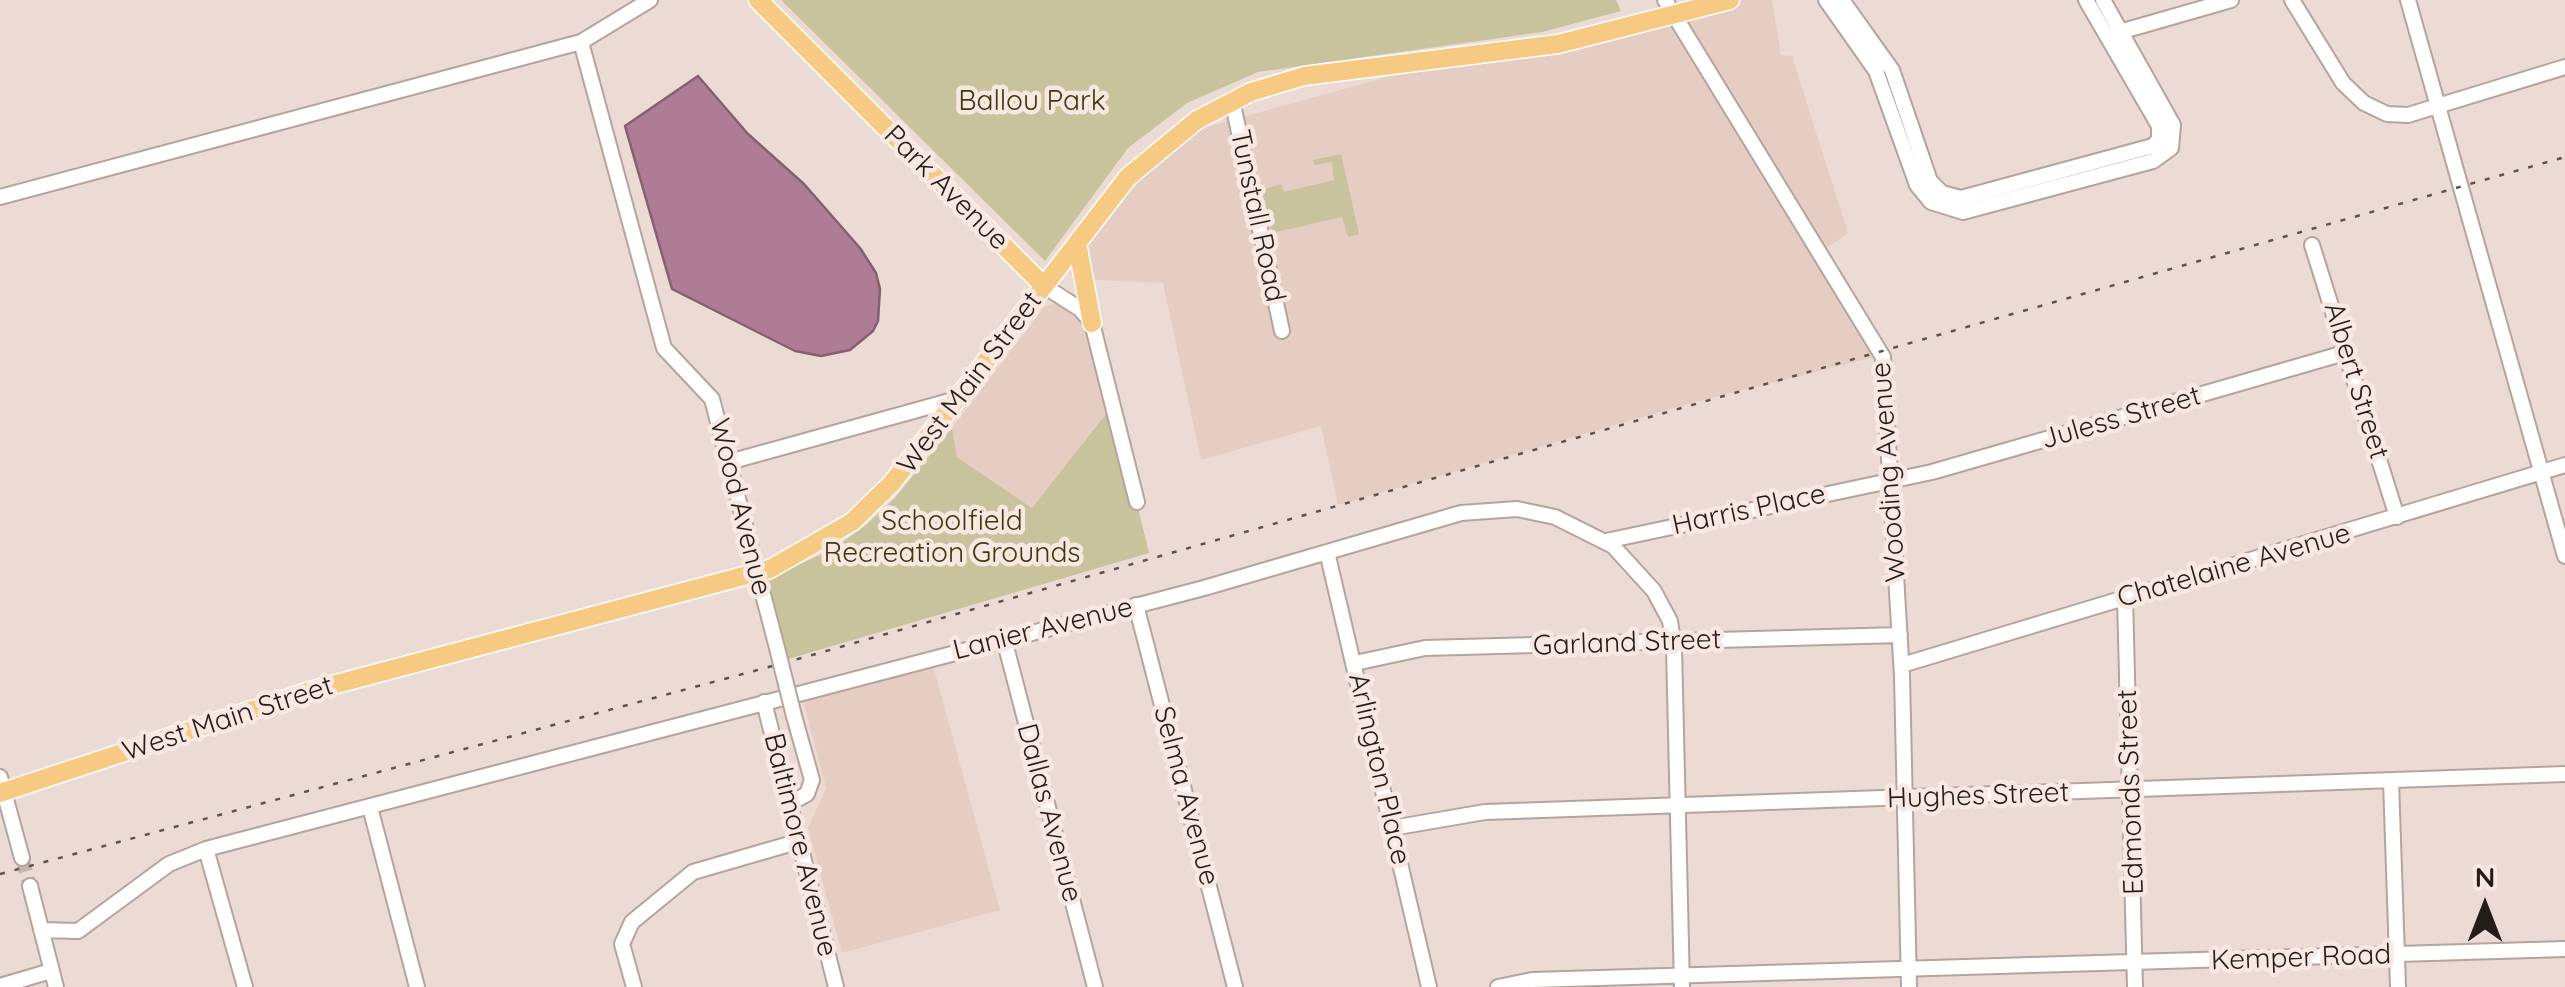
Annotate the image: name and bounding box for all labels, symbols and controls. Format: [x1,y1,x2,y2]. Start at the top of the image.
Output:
park label: Ballou Park [958,85,1106,119]
street label: Park Avenue [877,119,1015,257]
street label: Tunstall Road [1222,127,1292,305]
street label: West Main Street [891,285,1049,481]
street label: Albert Street [2316,299,2396,463]
street label: Wooding Avenue [1865,361,1913,583]
street label: Juless Street [2037,379,2205,457]
street label: Wood Avenue [702,415,778,599]
street label: Harris Place [1669,477,1829,543]
park label: Schoolfield Recreation Grounds [824,505,1080,571]
street label: Chatelaine Avenue [2113,517,2355,615]
street label: Lanier Avenue [950,590,1136,668]
street label: Garland Street [1532,623,1722,663]
street label: West Main Street [119,669,337,769]
street label: Arlington Place [1341,670,1417,868]
street label: Edmonds Street [2111,689,2151,895]
street label: Selma Avenue [1146,703,1226,889]
street label: Dallas Avenue [1009,720,1089,906]
street label: Baltimore Avenue [756,730,844,960]
street label: Hughes Street [1886,776,2070,816]
north arrow [2435,857,2535,957]
text: N [2475,859,2495,894]
street label: Kemper Road [2210,938,2392,978]

